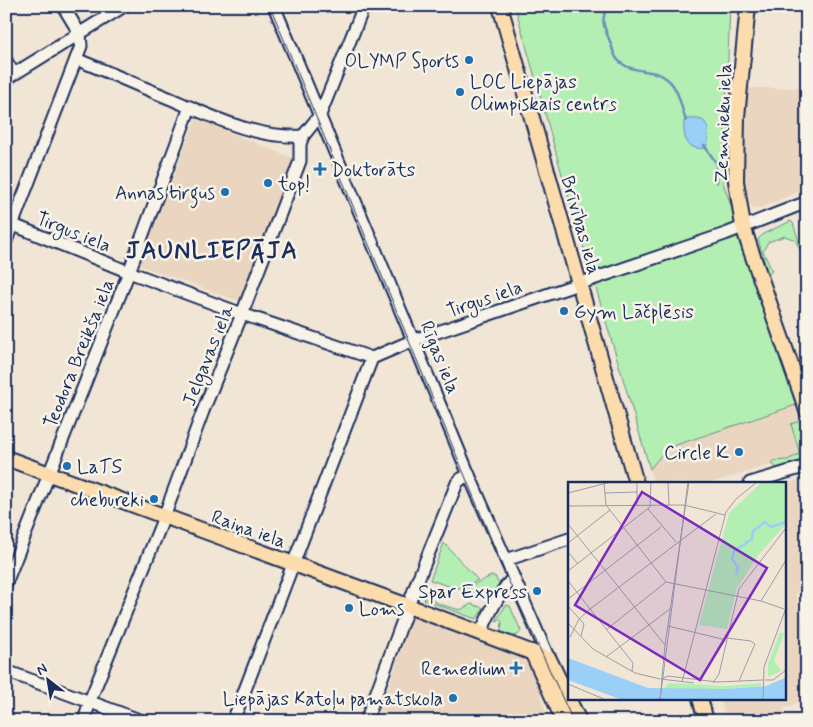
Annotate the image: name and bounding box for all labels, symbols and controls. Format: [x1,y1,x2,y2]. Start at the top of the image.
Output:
place label: OLYMP Sports [345,49,459,74]
marker: OLYMP Sports [463,54,475,66]
street label: Zemnieku iela [709,63,738,183]
place label: LOC Liepājas Olimpiskais centrs [470,70,617,117]
marker: LOC Liepājas Olimpiskais centrs [454,86,466,98]
place label: Doktorāts [331,158,415,183]
marker: Doktorāts [313,162,327,176]
place label: top! [277,172,310,197]
street label: Brīvības iela [555,173,607,278]
marker: top! [262,177,274,189]
place label: Annas tirgus [115,181,215,209]
marker: Annas tirgus [219,186,231,198]
street label: Tirgus iela [32,206,115,261]
district label: JAUNLIEPĀJA [126,236,298,267]
street label: Teodora Breikša iela [38,275,121,432]
street label: Tirgus iela [443,275,526,326]
place label: Gym Lāčplēsis [574,300,694,325]
street label: Jelgavas iela [177,301,242,411]
marker: Gym Lāčplēsis [558,305,570,317]
street label: Rīgas iela [413,317,466,398]
place label: Circle K [664,441,729,466]
marker: Circle K [733,446,745,458]
place label: LaTS [77,455,122,480]
marker: LaTS [61,460,73,472]
inset map [568,482,786,700]
place label: chebureki [70,488,144,513]
marker: chebureki [148,493,160,505]
street label: Raiņa iela [208,504,289,554]
place label: Spar Express [418,580,527,605]
marker: Spar Express [531,585,543,597]
place label: Loms [359,597,404,622]
marker: Loms [343,602,355,614]
north arrow [22,654,72,704]
place label: Remedium [421,657,506,682]
text: N [33,660,50,680]
marker: Remedium [510,662,522,674]
place label: Liepājas Katoļu pamatskola [223,687,443,712]
marker: Liepājas Katoļu pamatskola [447,692,459,704]

